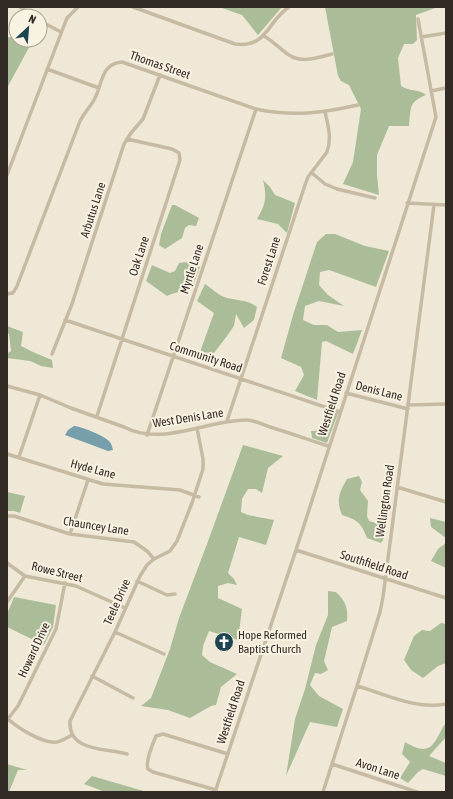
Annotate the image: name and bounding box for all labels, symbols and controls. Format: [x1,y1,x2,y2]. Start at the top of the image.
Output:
north arrow [8,8,48,48]
text: N [27,12,38,26]
street label: Thomas Street [128,48,193,82]
street label: Arbutus Lane [77,180,109,240]
street label: Oak Lane [126,234,152,278]
street label: Forest Lane [255,235,283,287]
street label: Myrtle Lane [177,242,207,296]
street label: Community Road [168,339,244,375]
street label: Westfield Road [315,370,349,438]
street label: Denis Lane [354,378,404,404]
street label: West Denis Lane [152,406,224,430]
street label: Hyde Lane [69,456,117,482]
street label: Wellington Road [373,464,397,538]
street label: Chauncey Lane [62,514,130,538]
street label: Southfield Road [338,547,410,583]
street label: Rowe Street [30,559,84,585]
street label: Teele Drive [101,577,133,627]
street label: Howard Drive [15,620,53,680]
place label: Hope Reformed Baptist Church [238,628,307,656]
church icon: Hope Reformed Baptist Church [213,631,235,653]
street label: Westfield Road [214,678,248,746]
street label: Avon Lane [354,755,402,783]

